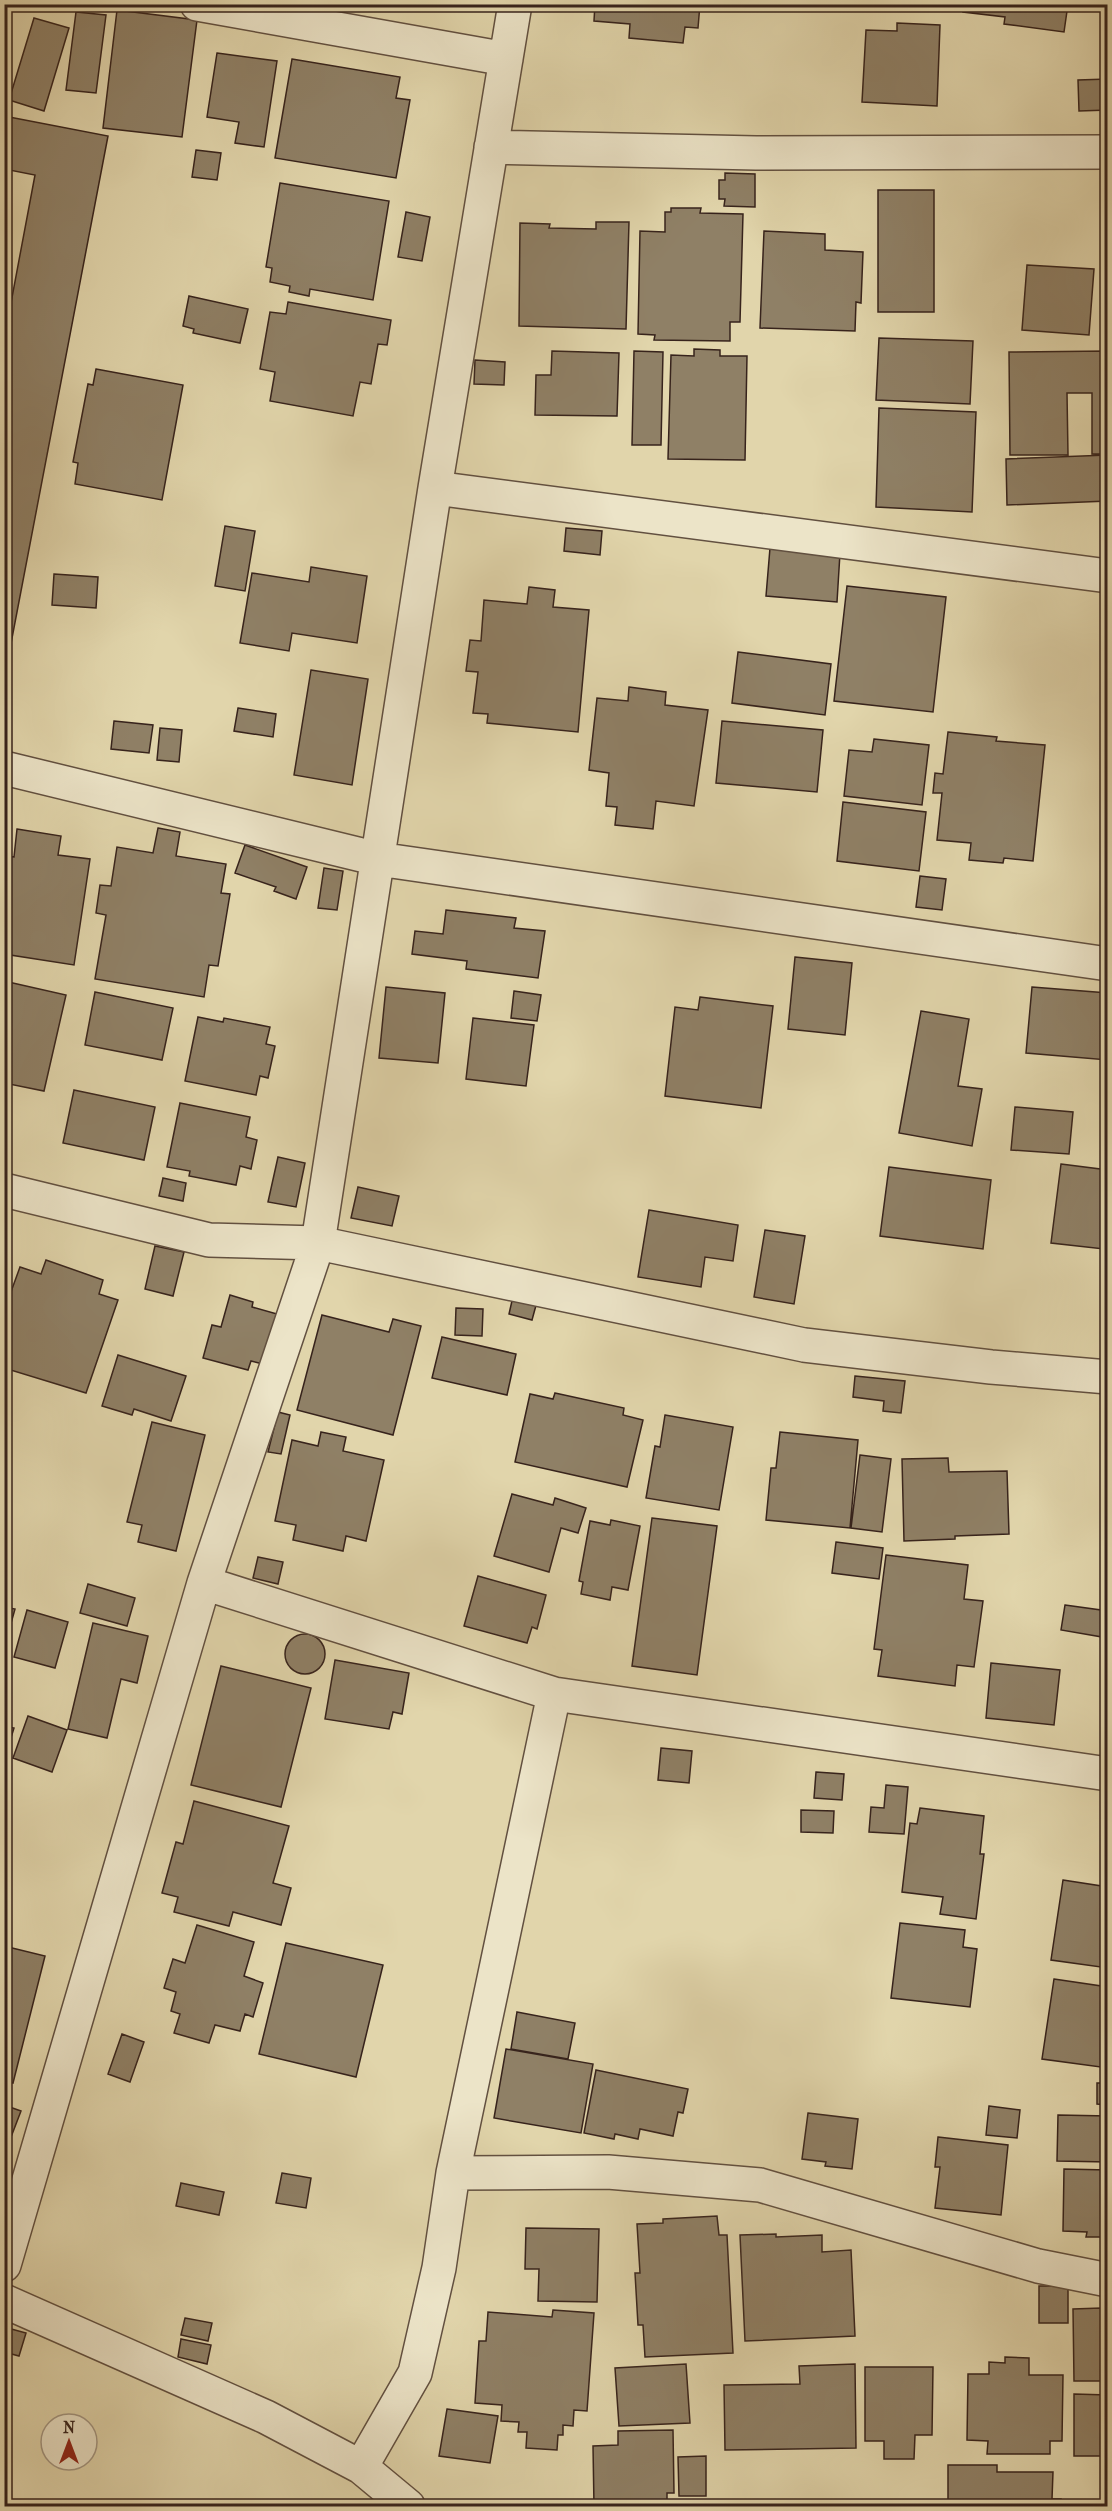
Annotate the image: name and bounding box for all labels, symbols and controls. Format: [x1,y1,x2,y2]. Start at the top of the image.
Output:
north arrow [39,2412,99,2472]
text: N [63,2418,76,2437]

